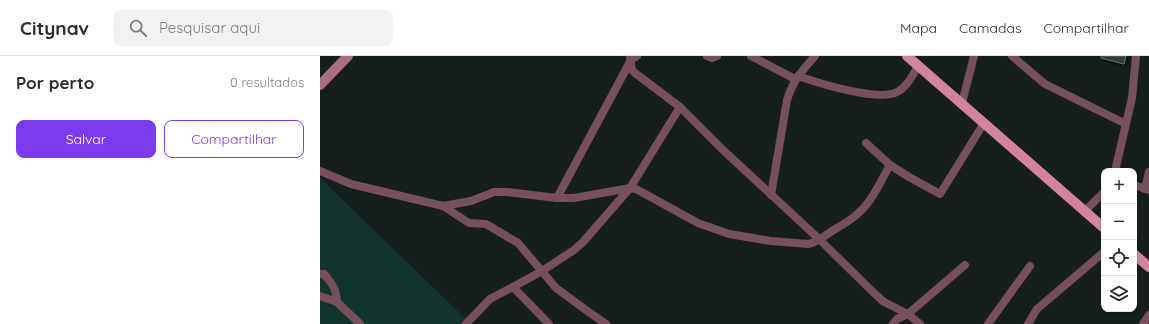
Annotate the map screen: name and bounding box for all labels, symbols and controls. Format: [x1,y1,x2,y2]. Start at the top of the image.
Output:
search box [113,10,393,46]
text: Citynav [20,16,89,40]
icon: search [127,17,149,39]
text: Pesquisar aqui [159,18,260,37]
text: Mapa [900,19,937,37]
text: Camadas [959,19,1021,37]
text: Compartilhar [1043,19,1129,37]
text: Por perto [16,72,94,93]
text: 0 resultados [230,74,304,90]
button: Salvar [16,120,156,158]
button: Compartilhar [164,120,304,158]
map controls [1101,168,1137,312]
button: + [1101,168,1137,204]
button: − [1101,204,1137,240]
button: locate [1101,240,1137,276]
button: layers [1101,276,1137,312]

